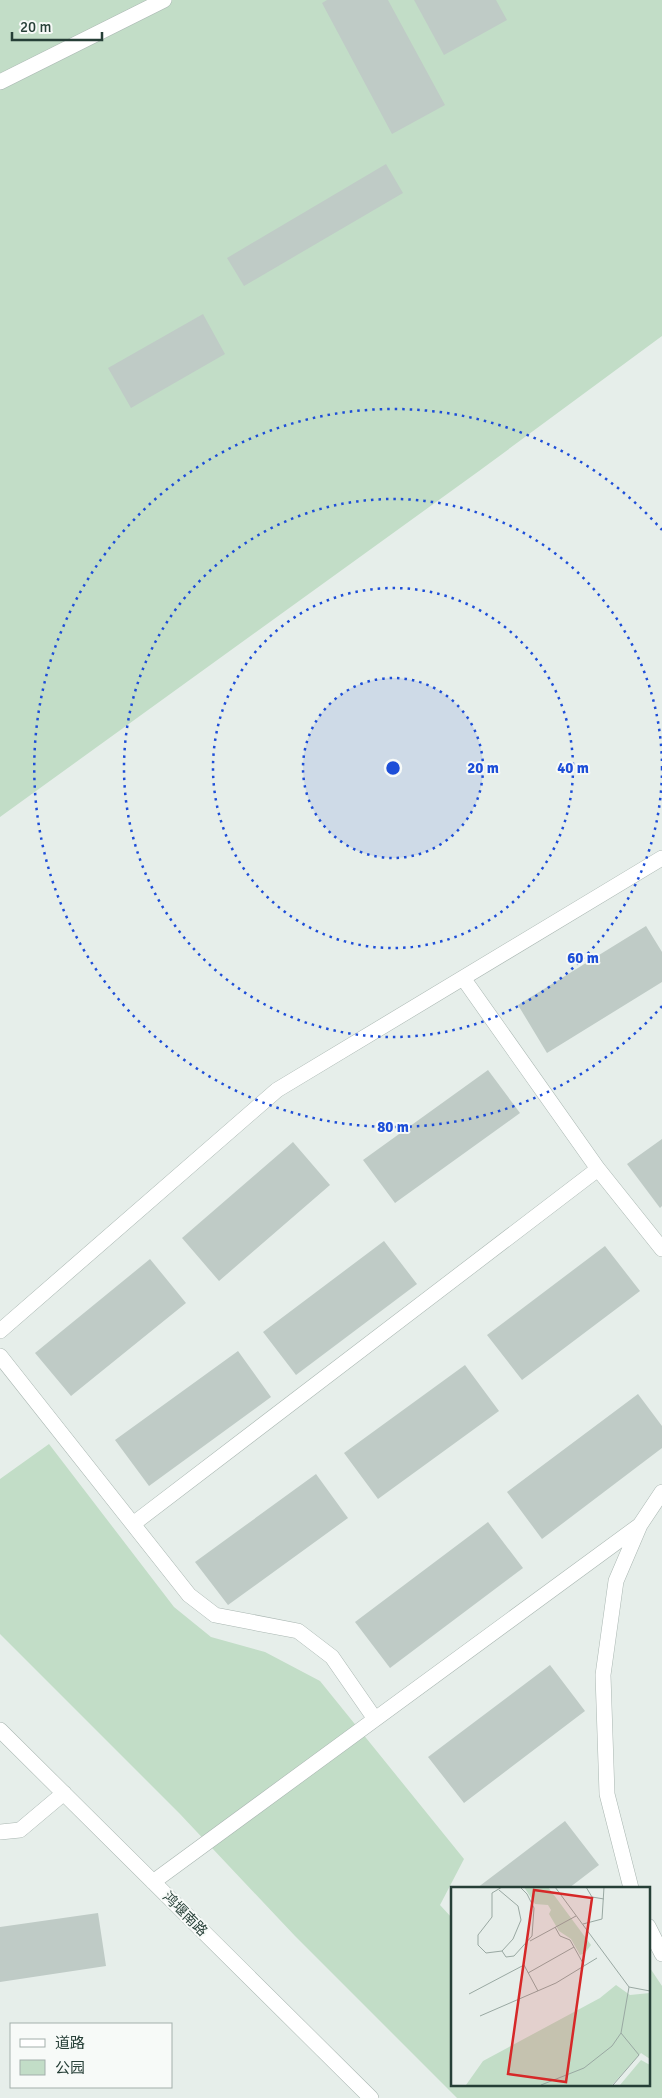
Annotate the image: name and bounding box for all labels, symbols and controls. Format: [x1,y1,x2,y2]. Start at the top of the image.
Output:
scale bar [12,10,102,42]
text: 20 m [20,18,51,36]
centre of rings [384,759,402,777]
text: 20 m [467,759,499,777]
text: 40 m [557,759,589,777]
text: 60 m [567,949,599,967]
text: 80 m [377,1118,409,1136]
inset map [451,1887,650,2086]
street label: 鸿堰南路 [159,1888,211,1940]
legend [10,2023,172,2088]
text: 道路 [55,2034,85,2052]
text: 公园 [55,2059,85,2077]

